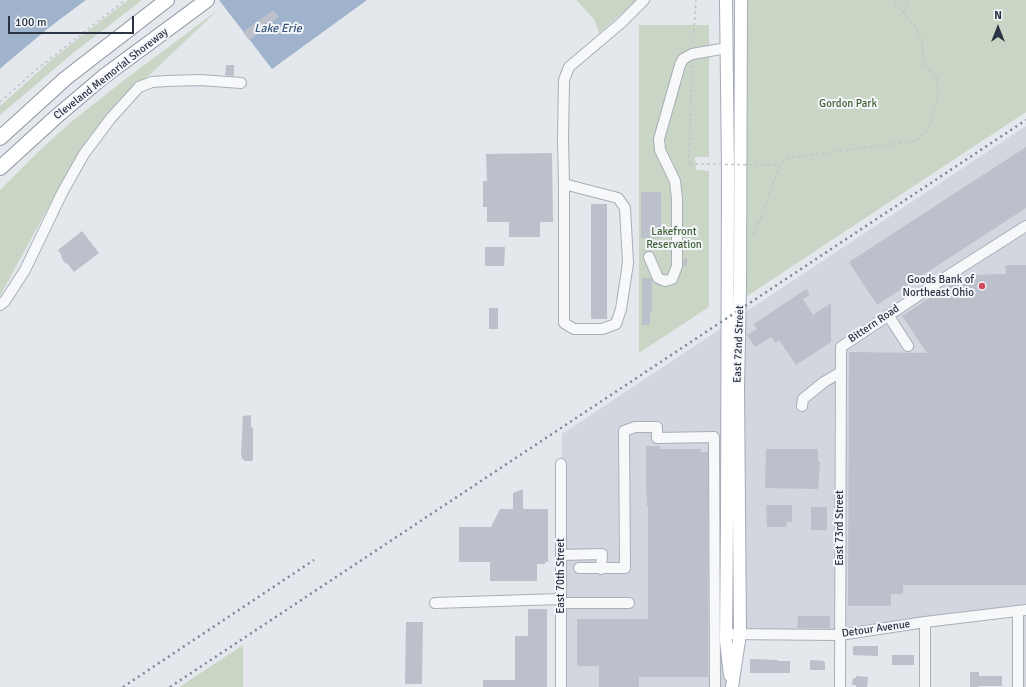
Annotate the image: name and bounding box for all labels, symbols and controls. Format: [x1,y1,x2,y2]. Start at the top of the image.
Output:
scale bar [10,8,136,34]
north arrow [978,8,1018,48]
text: N [994,9,1002,22]
text: 100 m [15,15,47,30]
water label: Lake Erie [254,22,302,36]
street label: Cleveland Memorial Shoreway [51,25,171,123]
park label: Gordon Park [819,97,877,111]
park label: Lakefront Reservation [646,225,702,251]
place label: Goods Bank of Northeast Ohio [903,273,974,299]
marker: Goods Bank of Northeast Ohio [977,281,987,291]
street label: Bittern Road [846,302,902,346]
street label: East 72nd Street [731,305,747,383]
street label: East 73rd Street [833,490,847,566]
street label: East 70th Street [554,538,568,614]
street label: Detour Avenue [841,618,911,640]

